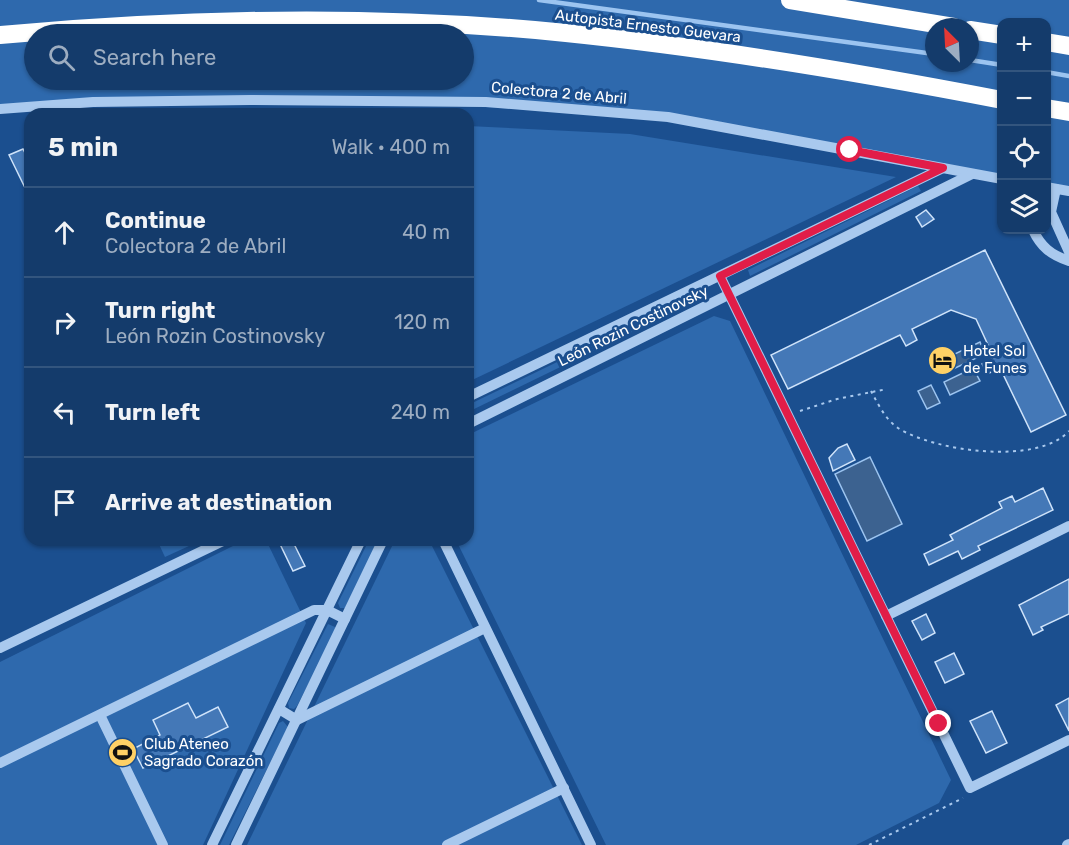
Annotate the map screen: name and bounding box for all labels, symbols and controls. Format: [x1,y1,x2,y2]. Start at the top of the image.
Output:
street label: Autopista Ernesto Guevara [554,6,742,46]
north arrow [925,18,979,72]
map controls [997,18,1051,234]
button: + [997,18,1051,72]
search box [24,24,474,90]
icon: search [45,41,78,74]
text: Search here [93,44,216,71]
button: − [997,72,1051,126]
street label: Colectora 2 de Abril [490,78,628,108]
button: locate [997,126,1051,180]
text: 5 min [48,132,118,163]
text: Walk · 400 m [331,135,450,159]
route start [836,136,862,162]
button: layers [997,180,1051,234]
text: Continue [105,207,206,234]
icon: ahead [48,216,81,249]
text: 40 m [402,220,450,244]
text: Colectora 2 de Abril [105,234,286,258]
street label: León Rozin Costinovsky [555,282,711,370]
text: Turn right [105,297,215,324]
icon: right [48,306,81,339]
text: 120 m [394,310,450,334]
text: León Rozin Costinovsky [105,324,325,348]
place label: Hotel Sol de Funes [963,342,1027,377]
hotel icon: Hotel Sol de Funes [926,344,958,376]
icon: left [48,396,81,429]
text: Turn left [105,399,200,426]
text: 240 m [391,400,450,424]
icon: arrive [48,486,81,519]
text: Arrive at destination [105,489,332,516]
route end [925,710,951,736]
place label: Club Ateneo Sagrado Corazón [144,735,263,770]
sports icon: Club Ateneo Sagrado Corazón [107,737,139,769]

